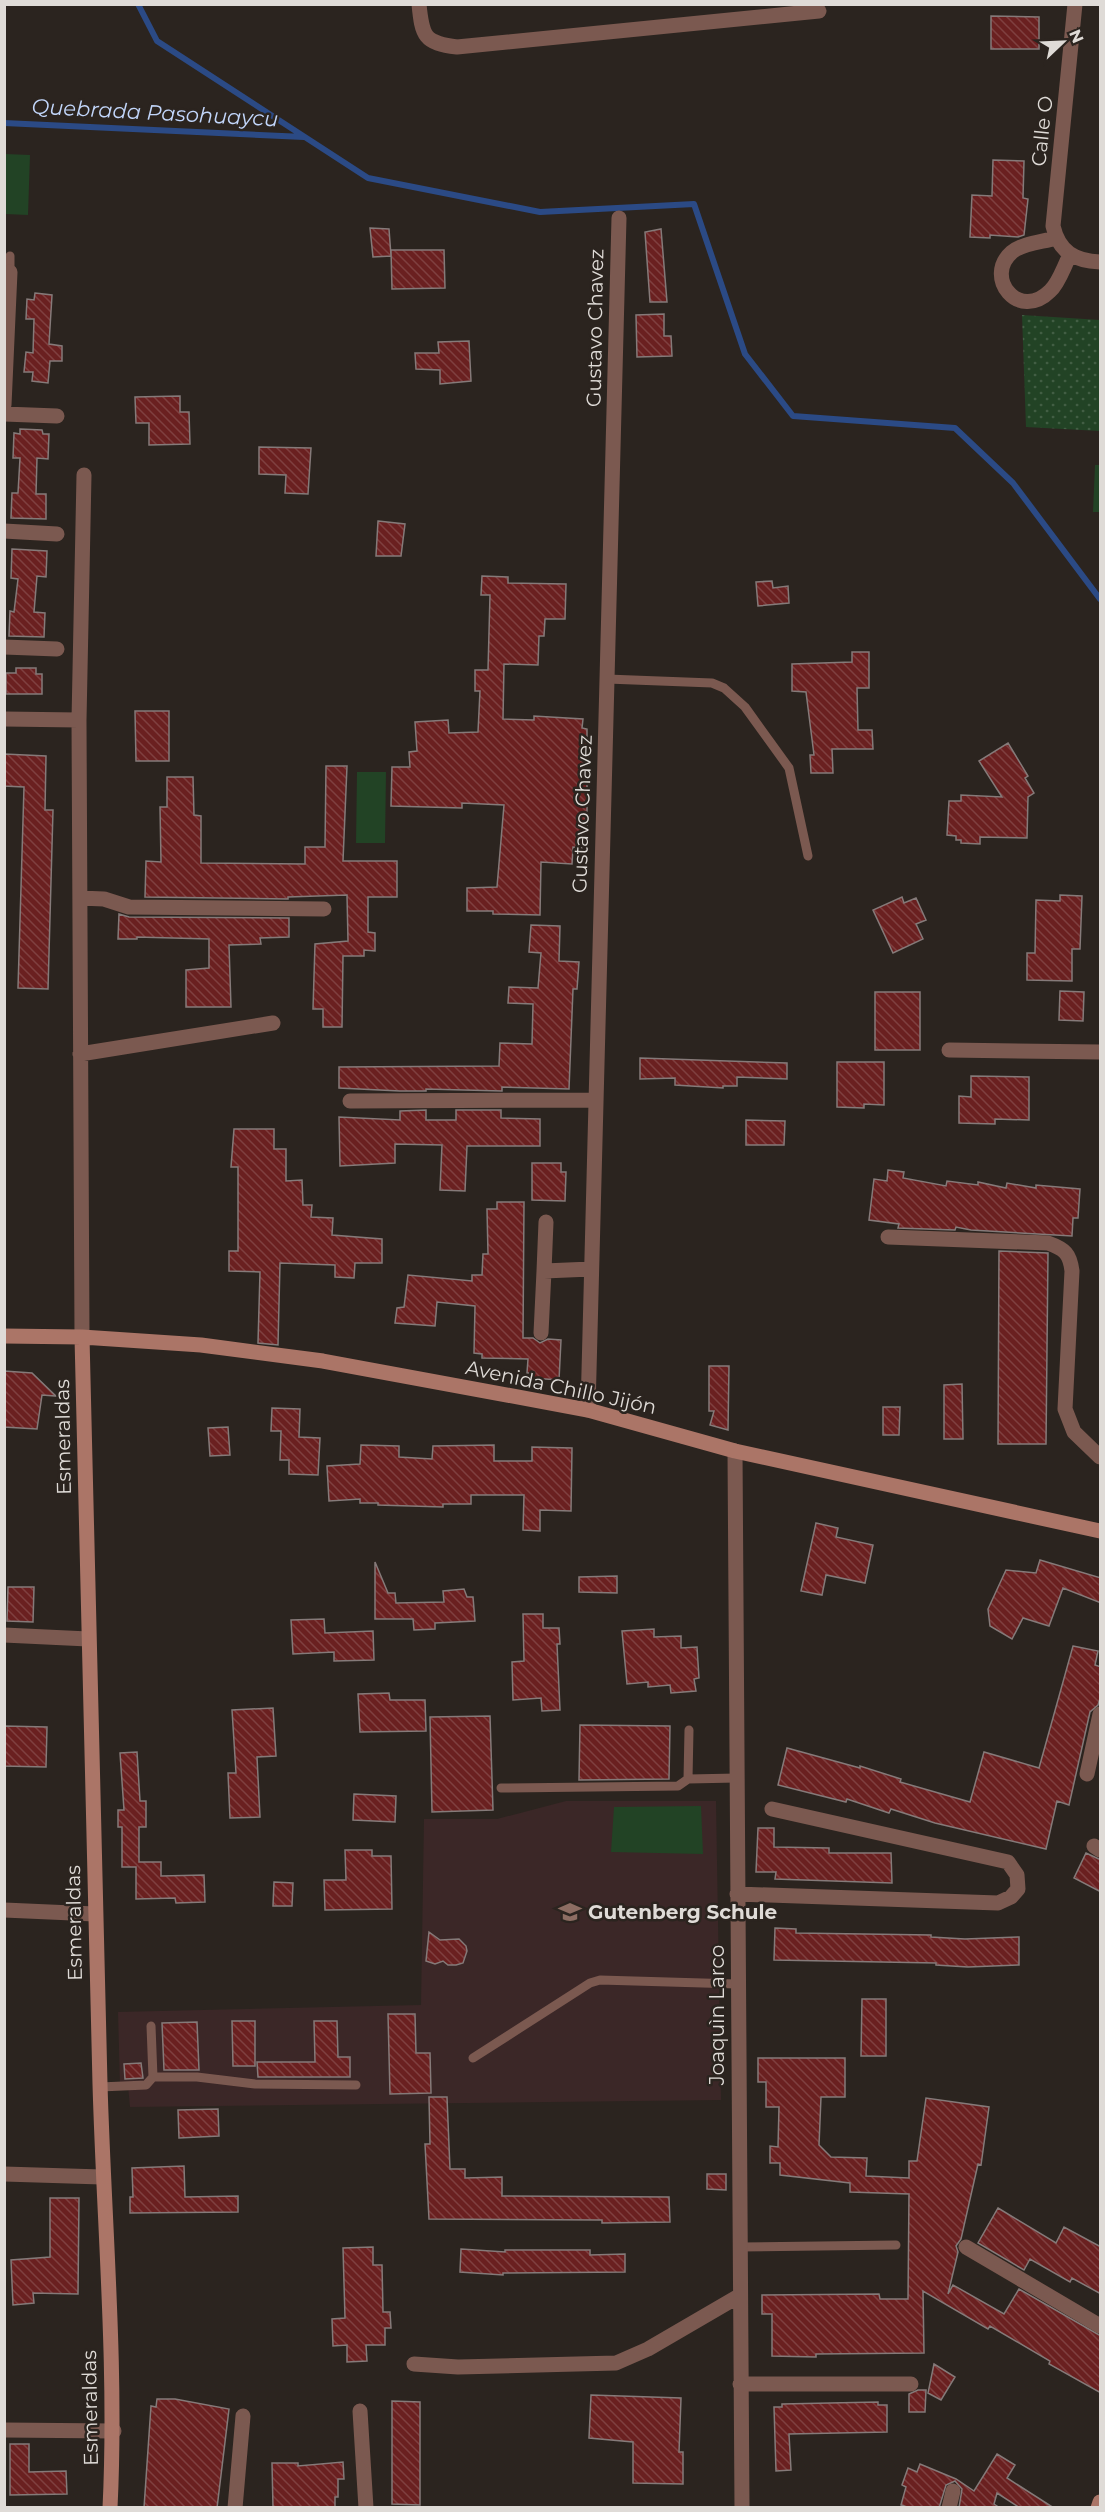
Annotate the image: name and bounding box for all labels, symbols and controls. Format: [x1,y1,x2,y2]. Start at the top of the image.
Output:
north arrow [1033,12,1093,72]
text: N [1065,27,1088,46]
water label: Quebrada Pasohuaycu [31,94,279,131]
street label: Calle O [1026,95,1058,167]
street label: Gustavo Chavez [582,249,608,407]
street label: Gustavo Chavez [567,734,597,894]
street label: Avenida Chillo Jijón [463,1355,659,1419]
street label: Esmeraldas [50,1379,76,1495]
street label: Esmeraldas [61,1865,87,1981]
school or university icon: Gutenberg Schule [557,1899,583,1925]
place label: Gutenberg Schule [588,1900,777,1924]
street label: Joaquìn Larco [705,1945,729,2086]
street label: Esmeraldas [77,2350,103,2466]

